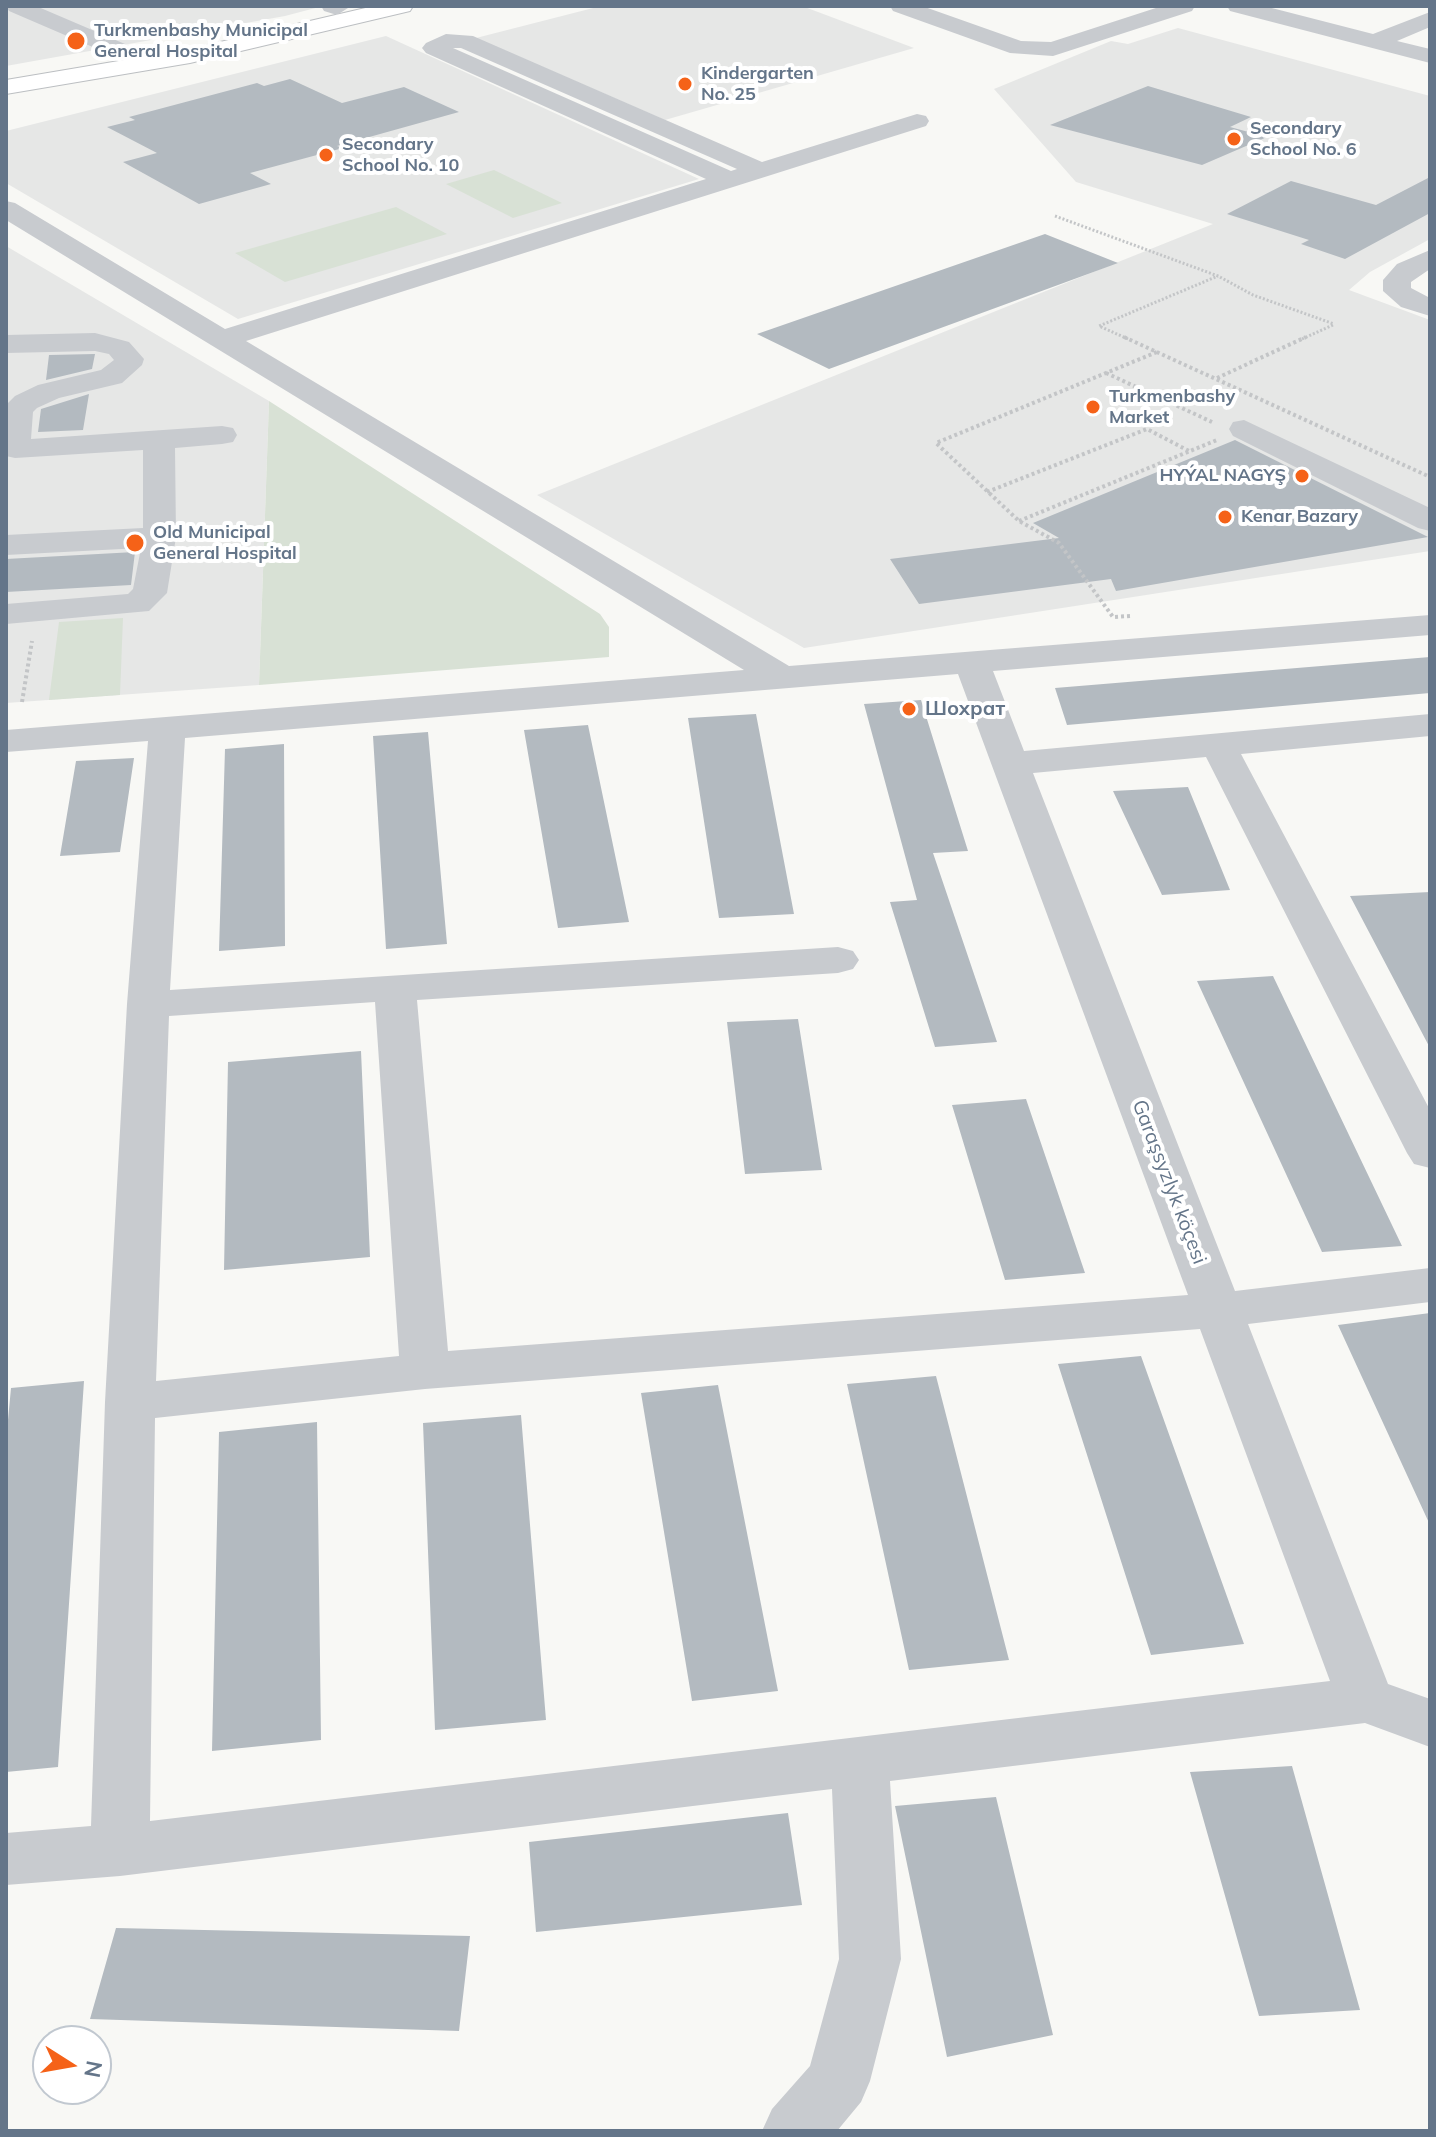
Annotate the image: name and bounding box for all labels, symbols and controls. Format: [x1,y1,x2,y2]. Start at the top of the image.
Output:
place label: Turkmenbashy Municipal General Hospital [94,20,308,62]
marker: Turkmenbashy Municipal General Hospital [65,30,87,52]
place label: Kindergarten No. 25 [701,63,814,106]
marker: Kindergarten No. 25 [676,75,694,93]
place label: Secondary School No. 6 [1250,118,1357,160]
marker: Secondary School No. 6 [1225,130,1243,148]
place label: Secondary School No. 10 [342,134,459,176]
marker: Secondary School No. 10 [317,146,335,164]
place label: Turkmenbashy Market [1109,386,1235,428]
marker: Turkmenbashy Market [1084,398,1102,416]
place label: HYÝAL NAGYŞ [1160,465,1286,487]
marker: HYÝAL NAGYŞ [1293,467,1311,485]
place label: Kenar Bazary [1241,506,1358,528]
marker: Kenar Bazary [1216,508,1234,526]
place label: Old Municipal General Hospital [153,522,297,564]
marker: Old Municipal General Hospital [124,532,146,554]
place label: Шохрат [925,697,1005,721]
marker: Шохрат [900,700,918,718]
street label: Garaşsyzlyk köçesi [1127,1097,1211,1267]
north arrow [32,2025,112,2105]
text: N [78,2058,109,2080]

